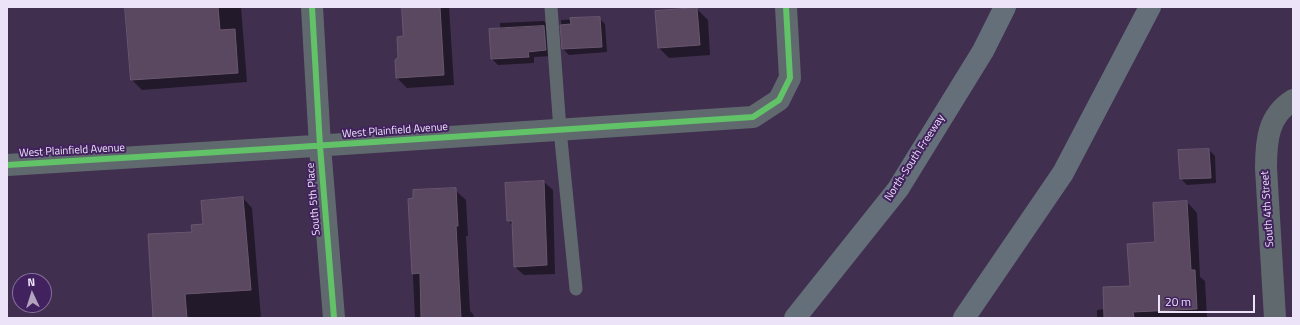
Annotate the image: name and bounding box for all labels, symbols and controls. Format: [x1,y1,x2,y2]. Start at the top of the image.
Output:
street label: North-South Freeway [882,112,948,204]
street label: West Plainfield Avenue [342,121,448,141]
street label: West Plainfield Avenue [19,142,125,160]
street label: South 5th Place [304,162,324,236]
street label: South 4th Street [1259,170,1277,248]
north arrow [12,273,52,313]
text: N [27,274,36,290]
scale bar [1160,287,1257,313]
text: 20 m [1165,292,1191,311]

